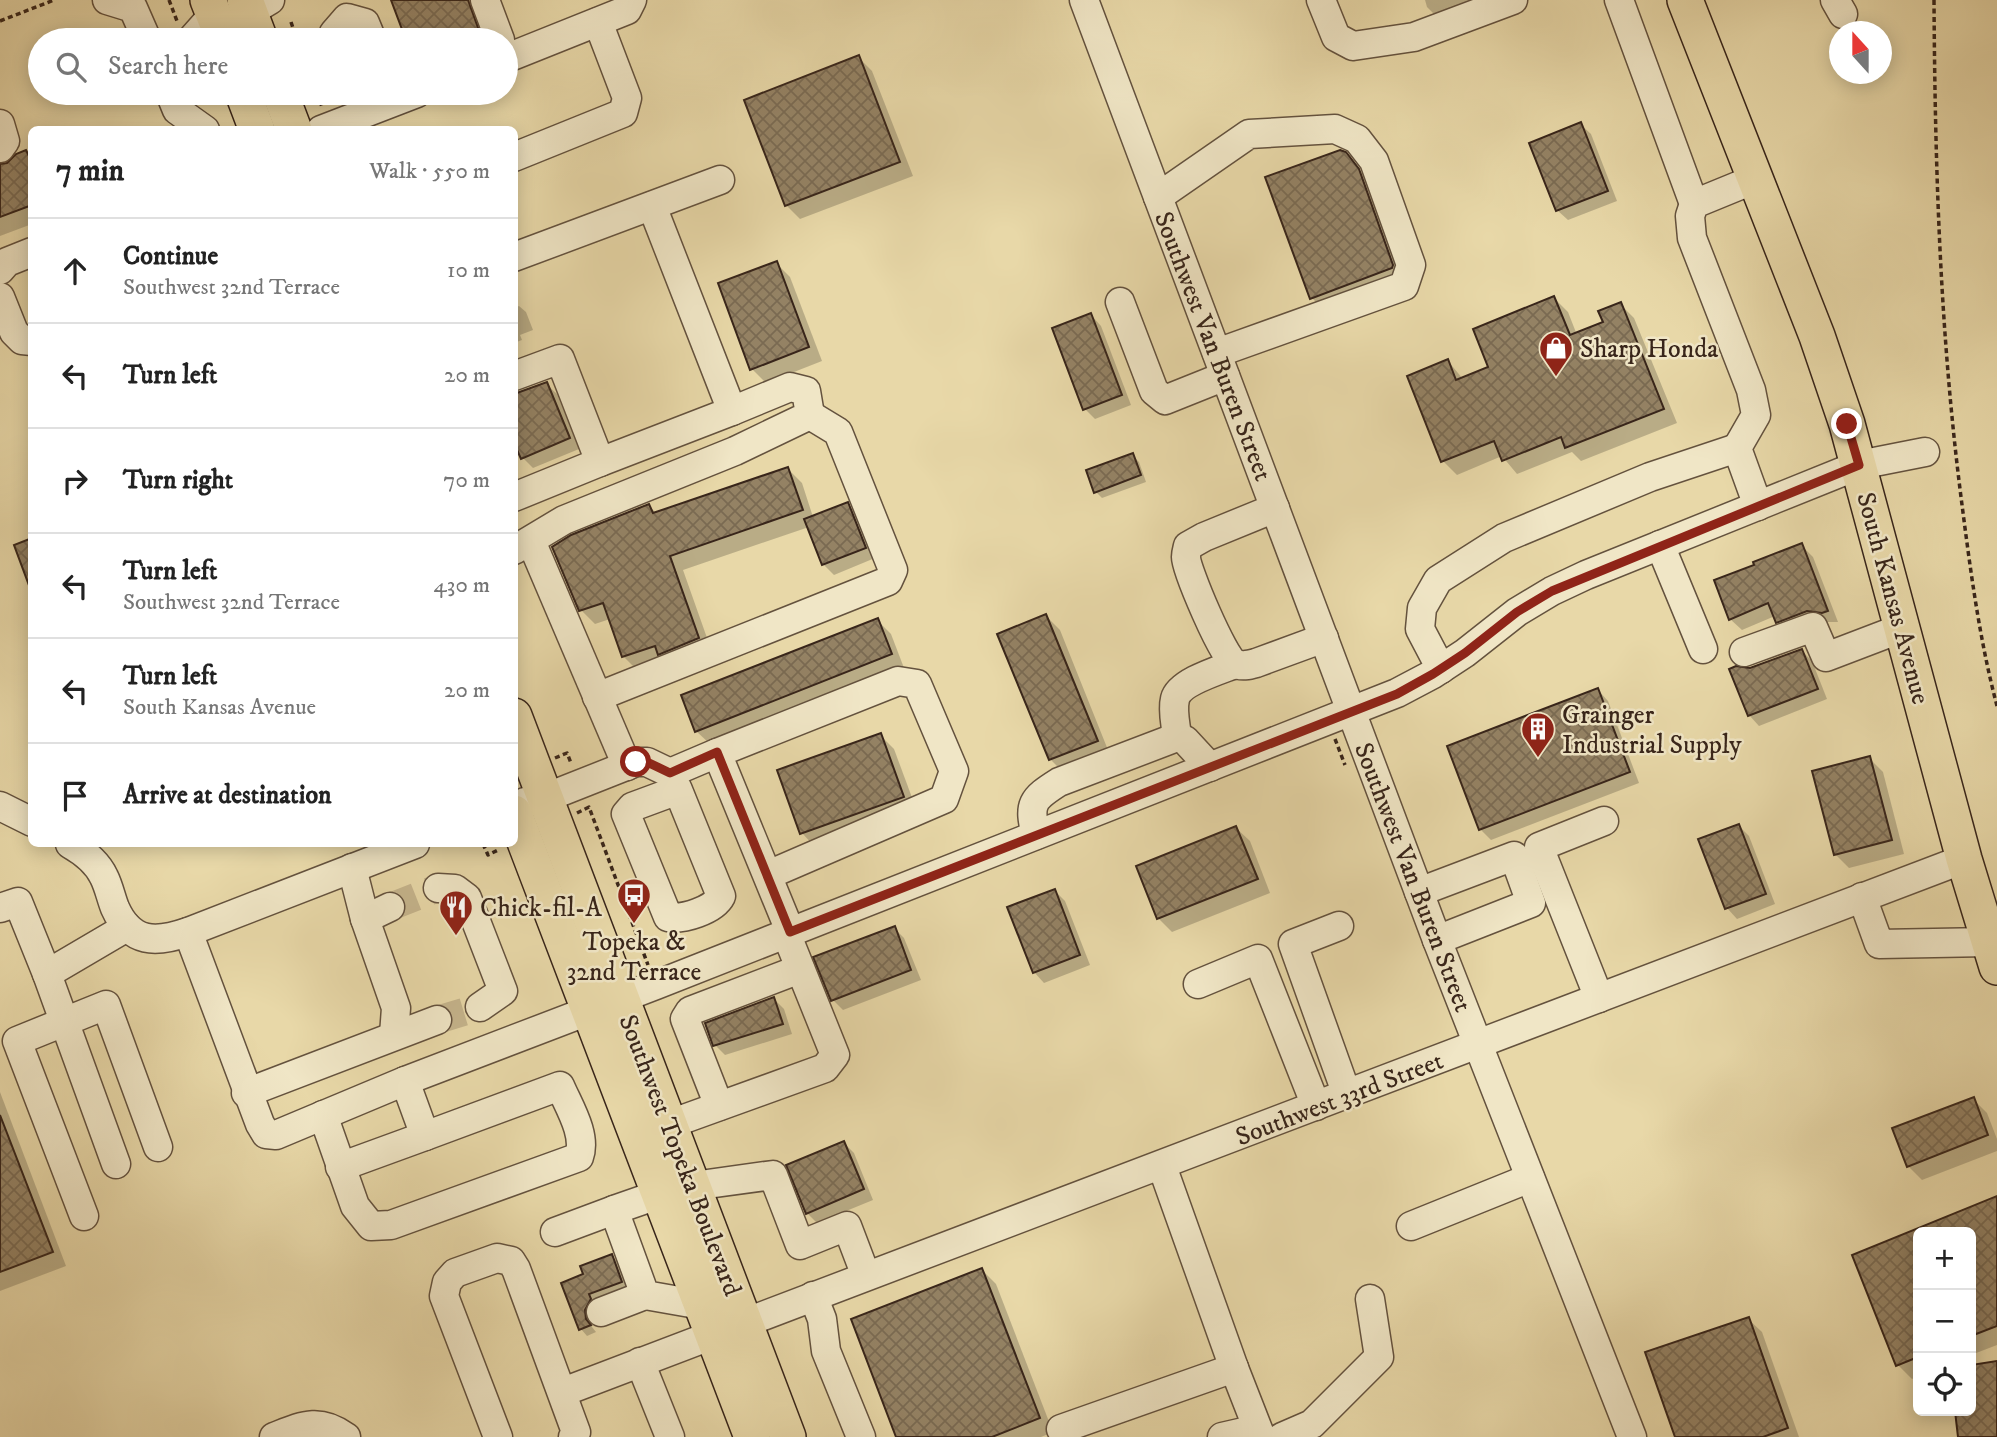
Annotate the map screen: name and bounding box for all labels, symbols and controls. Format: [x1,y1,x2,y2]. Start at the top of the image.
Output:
north arrow [1829,21,1892,84]
search box [28,28,518,105]
icon: search [52,48,90,86]
text: Search here [108,50,228,83]
text: 7 min [56,153,124,190]
text: Walk · 550 m [369,157,490,186]
street label: Southwest Van Buren Street [1146,207,1279,486]
text: Continue [123,240,218,273]
icon: ahead [56,252,94,290]
text: 10 m [447,256,490,285]
text: Southwest 32nd Terrace [123,273,340,302]
shop icon: Sharp Honda [1537,329,1575,378]
place label: Sharp Honda [1580,333,1718,366]
icon: left [56,357,94,395]
text: Turn left [123,359,217,392]
text: 20 m [444,361,490,390]
route end [1831,408,1862,439]
icon: right [56,462,94,500]
text: Turn right [123,464,233,497]
text: 70 m [443,466,490,495]
street label: South Kansas Avenue [1848,489,1937,708]
text: Turn left [123,555,217,588]
icon: left [56,567,94,605]
text: 430 m [434,571,490,600]
text: Southwest 32nd Terrace [123,588,340,617]
text: Turn left [123,660,217,693]
icon: left [56,672,94,710]
text: 20 m [444,676,490,705]
text: South Kansas Avenue [123,693,316,722]
place label: Grainger Industrial Supply [1562,699,1742,762]
building icon: Grainger Industrial Supply [1519,710,1557,759]
street label: Southwest Van Buren Street [1346,738,1479,1017]
route start [620,746,651,777]
icon: arrive [56,777,94,815]
text: Arrive at destination [123,779,332,812]
bus stop icon: Topeka & 32nd Terrace [615,876,653,925]
restaurant icon: Chick-fil-A [437,888,475,937]
place label: Chick-fil-A [480,892,602,925]
place label: Topeka & 32nd Terrace [567,926,701,989]
street label: Southwest Topeka Boulevard [611,1010,749,1301]
street label: Southwest 33rd Street [1231,1045,1448,1154]
map controls [1913,1227,1976,1416]
button: + [1913,1227,1976,1290]
button: − [1913,1290,1976,1353]
button: locate [1913,1353,1976,1416]

